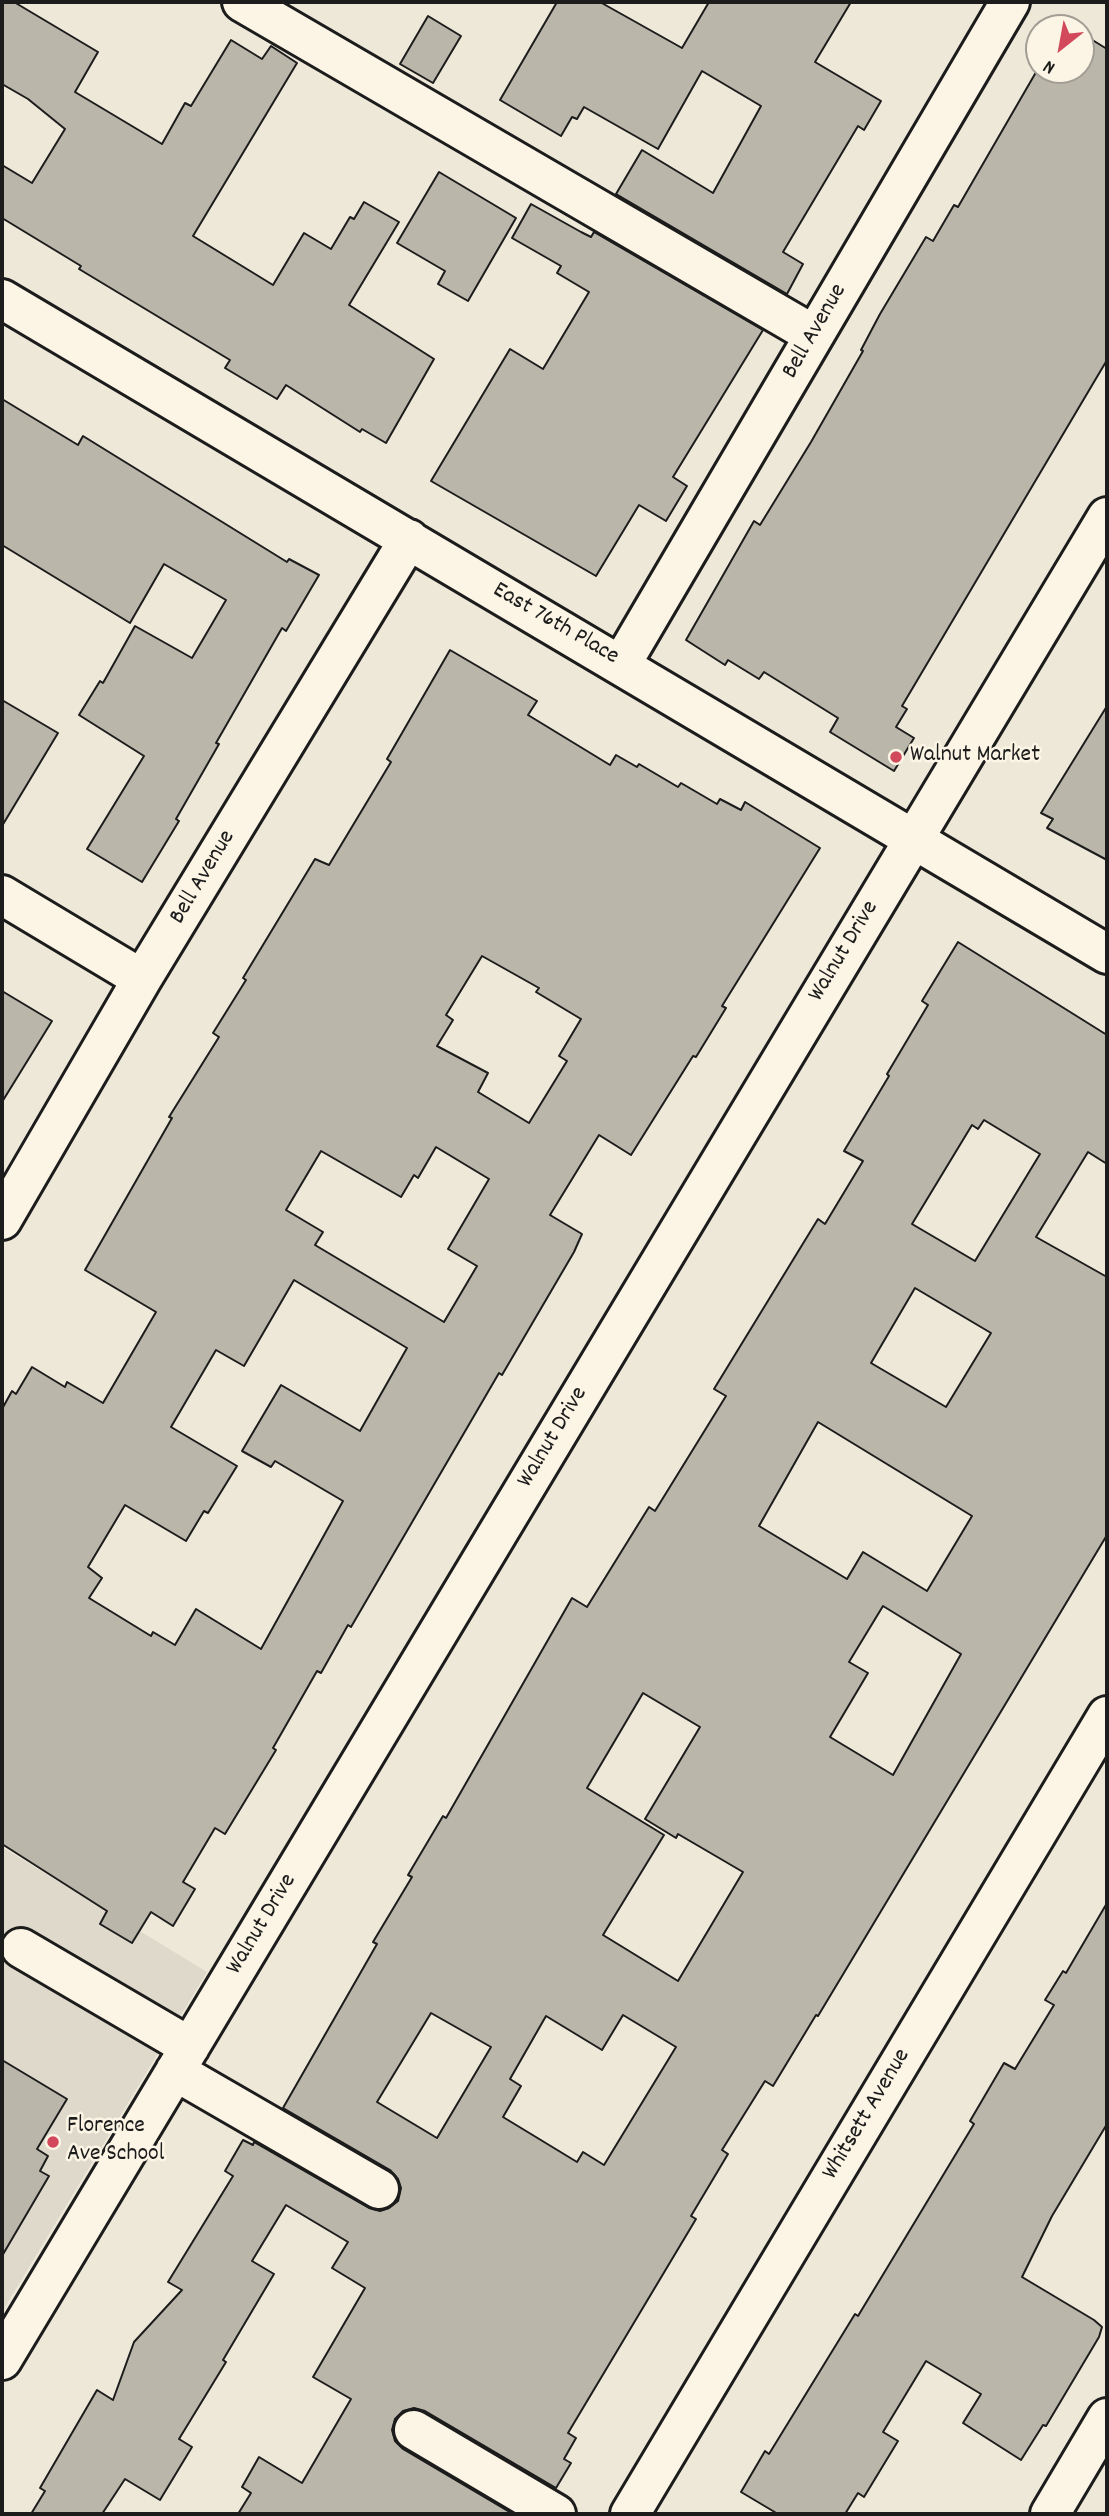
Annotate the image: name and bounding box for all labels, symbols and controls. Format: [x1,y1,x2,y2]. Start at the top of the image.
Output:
north arrow [1025,14,1095,84]
text: N [1039,52,1061,80]
street label: Bell Avenue [777,280,855,384]
street label: East 76th Place [487,577,623,673]
place label: Walnut Market [910,743,1040,771]
marker: Walnut Market [888,749,904,765]
street label: Bell Avenue [165,826,243,930]
street label: Walnut Drive [804,896,886,1008]
street label: Walnut Drive [513,1382,595,1494]
street label: Walnut Drive [222,1869,304,1981]
street label: Whitsett Avenue [818,2044,918,2186]
place label: Florence Ave School [67,2114,164,2170]
marker: Florence Ave School [45,2134,61,2150]

